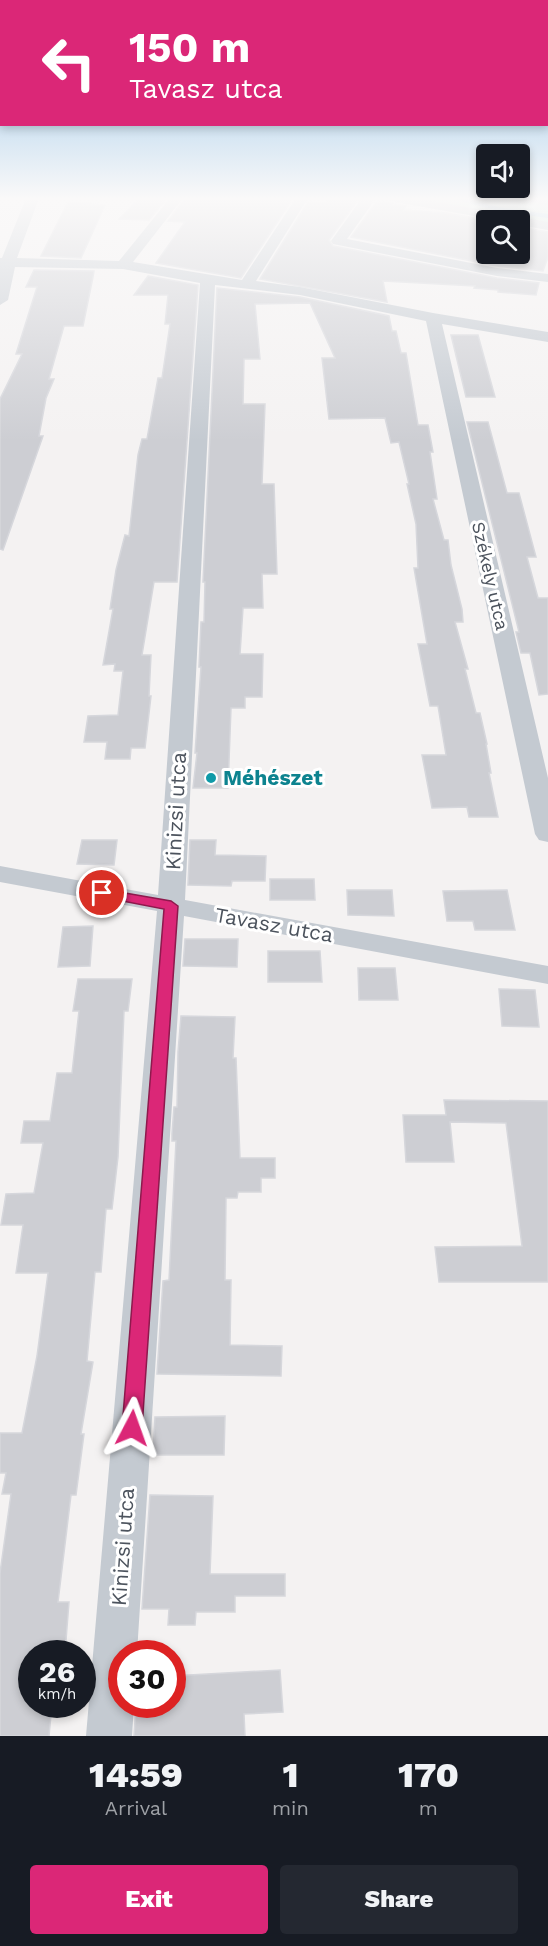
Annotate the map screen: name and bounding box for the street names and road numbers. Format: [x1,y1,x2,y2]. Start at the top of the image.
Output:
street label: Székely utca [468,520,513,632]
street label: Kinizsi utca [160,751,191,871]
street label: Tavasz utca [213,902,335,947]
street label: Kinizsi utca [106,1487,139,1607]

